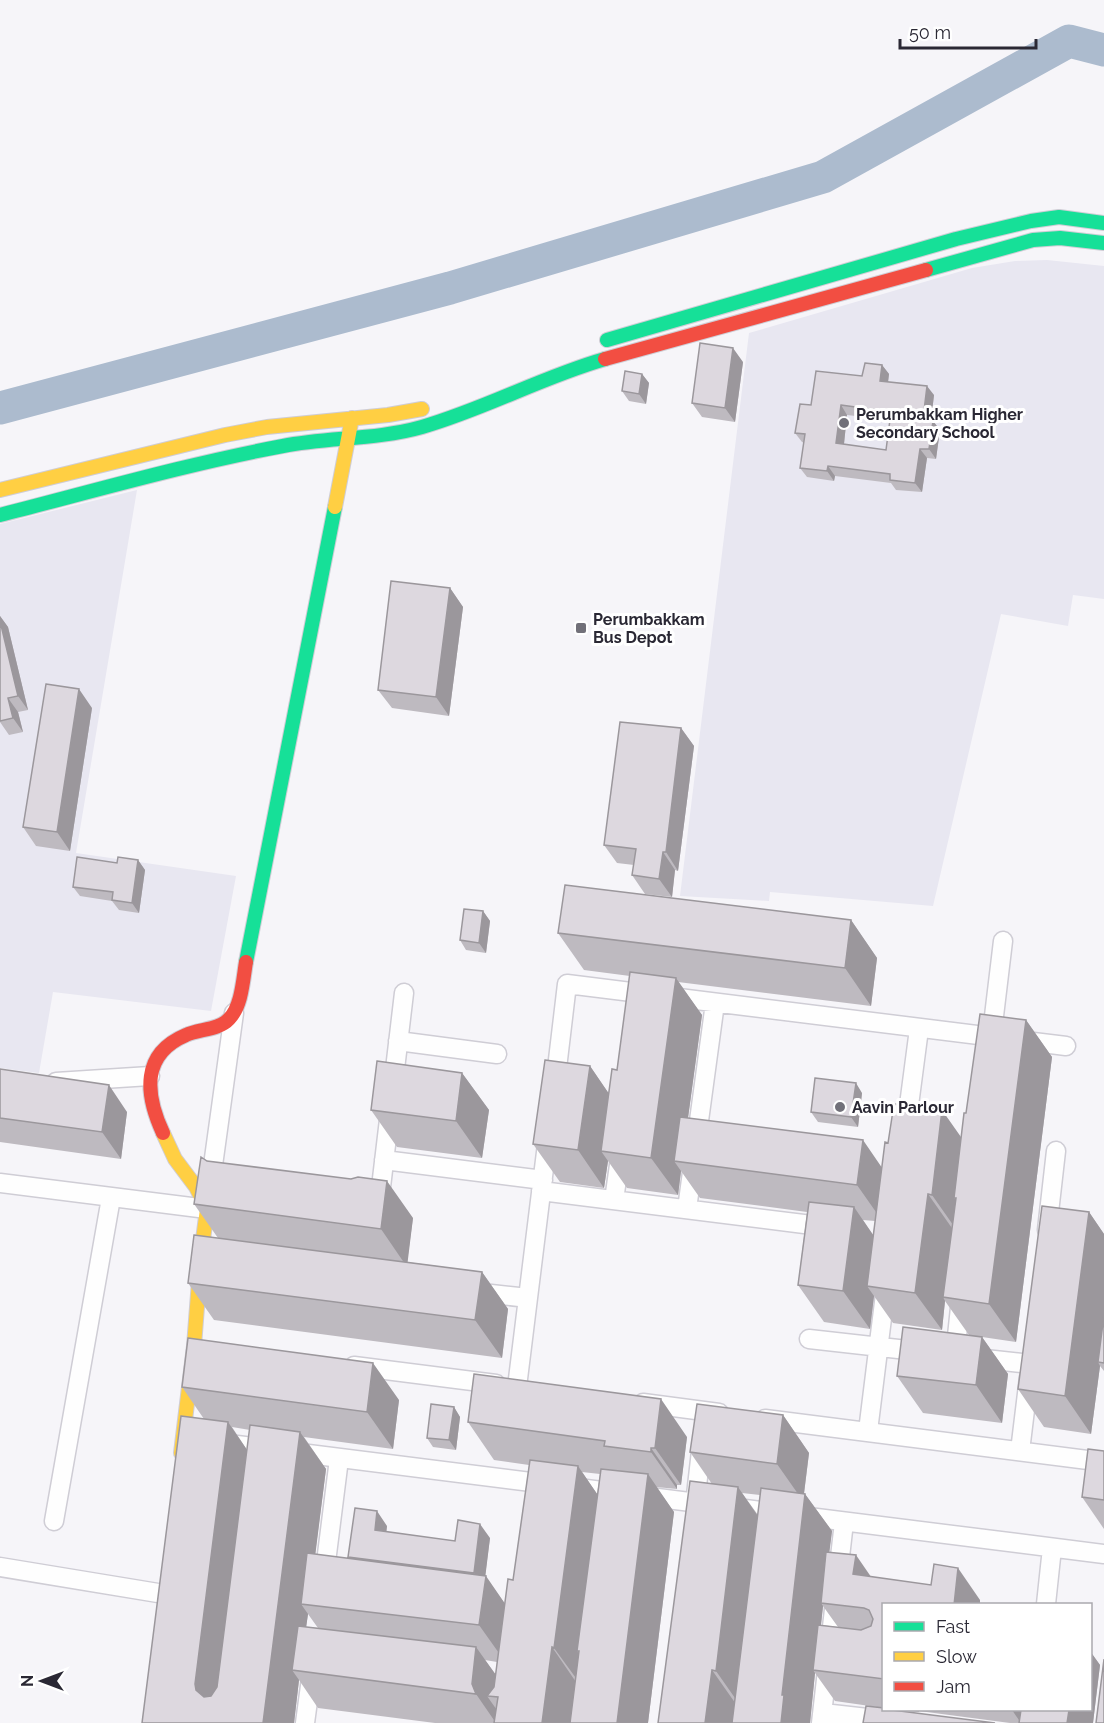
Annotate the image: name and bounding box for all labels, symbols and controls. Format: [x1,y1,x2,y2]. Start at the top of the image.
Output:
scale bar [900,12,1036,50]
text: 50 m [909,22,951,43]
place label: Perumbakkam Higher Secondary School [856,405,1023,442]
marker: Perumbakkam Higher Secondary School [837,416,851,430]
place label: Perumbakkam Bus Depot [593,610,705,647]
marker: Perumbakkam Bus Depot [574,621,588,635]
place label: Aavin Parlour [852,1098,954,1117]
marker: Aavin Parlour [833,1100,847,1114]
legend [882,1603,1092,1711]
text: Fast [936,1616,970,1637]
text: Slow [936,1646,977,1667]
north arrow [12,1651,72,1711]
text: N [18,1675,37,1687]
text: Jam [936,1676,971,1697]

